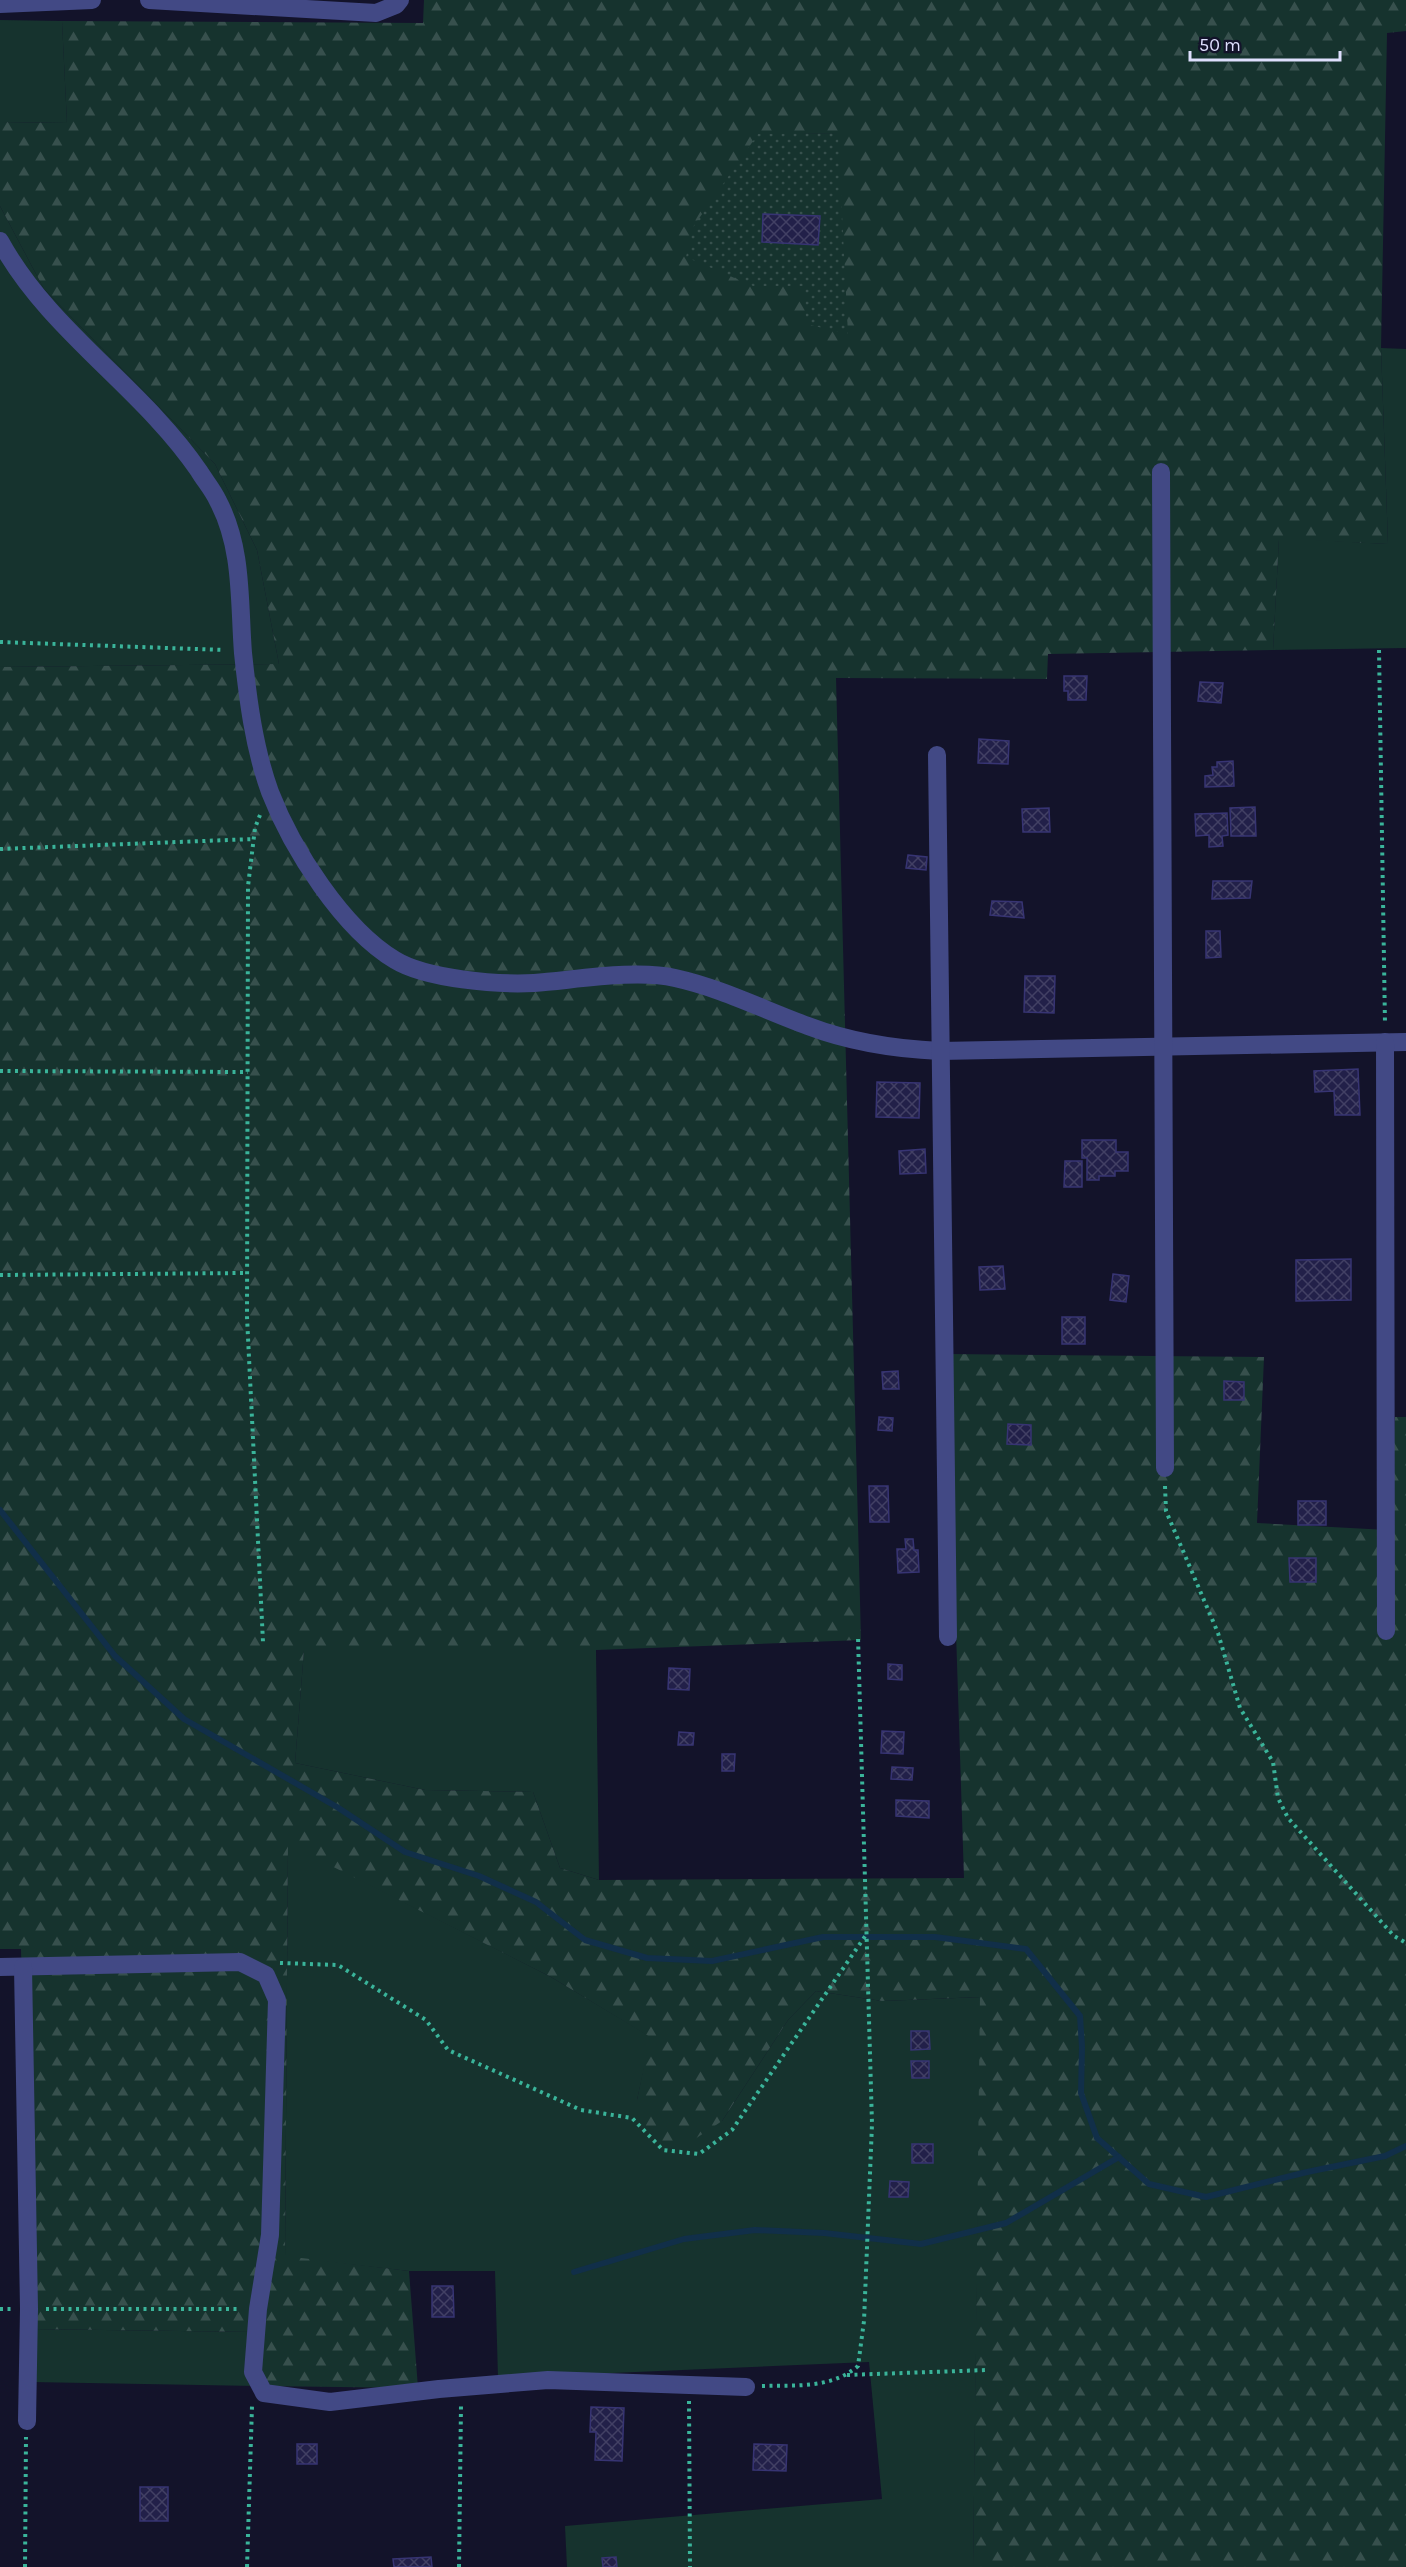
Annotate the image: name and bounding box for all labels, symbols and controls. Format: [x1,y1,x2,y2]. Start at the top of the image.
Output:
scale bar [1190,24,1340,62]
text: 50 m [1199,34,1241,56]

